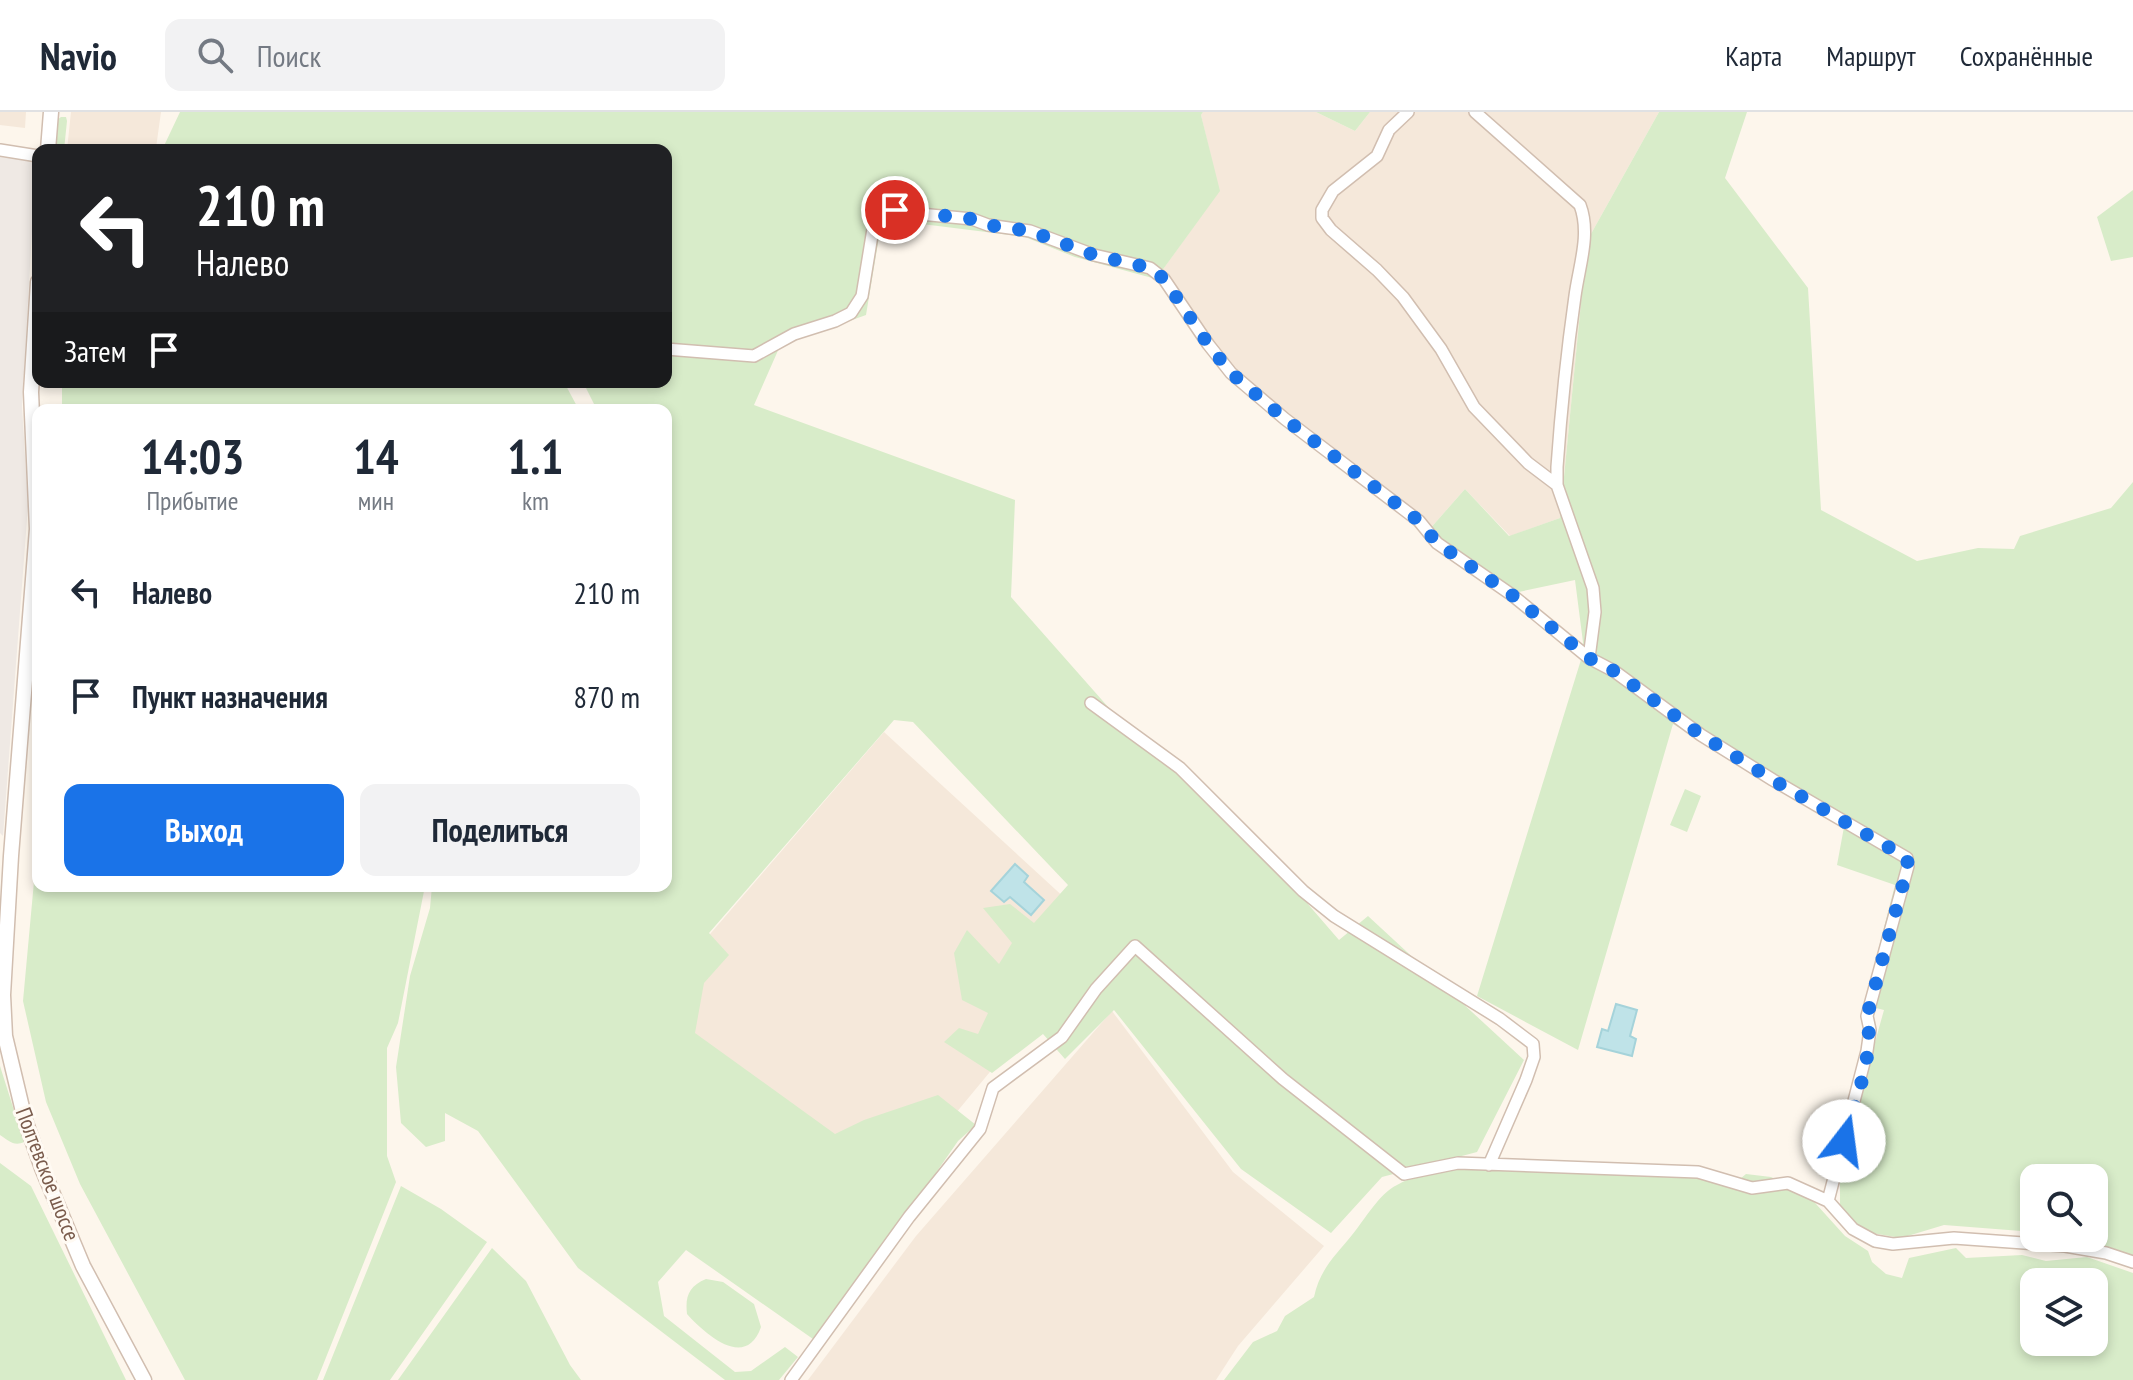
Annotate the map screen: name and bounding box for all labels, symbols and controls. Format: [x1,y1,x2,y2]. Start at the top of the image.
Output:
search box [165,19,725,91]
text: Navio [40,31,117,80]
icon: search [193,33,237,77]
text: Поиск [257,36,321,75]
text: Карта [1725,37,1782,74]
text: Маршрут [1826,37,1916,74]
text: Сохранённые [1960,37,2093,74]
text: 210 m [196,169,325,241]
icon: left [64,176,168,280]
pin [861,176,929,244]
icon: arrive [873,188,917,232]
text: Налево [196,239,289,286]
icon: arrive [142,328,186,372]
text: Затем [64,331,126,370]
text: 14:03 [141,425,244,487]
text: 14 [353,425,399,487]
text: 1.1 [507,425,563,487]
text: Прибытие [146,484,239,517]
text: мин [358,484,394,517]
text: km [522,484,549,517]
icon: left [64,570,108,614]
text: Налево [132,573,212,612]
text: 210 m [574,573,640,612]
icon: arrive [64,674,108,718]
text: Пункт назначения [132,677,328,716]
text: 870 m [574,677,640,716]
button: Выход [64,784,344,876]
button: Поделиться [360,784,640,876]
position arrow [1802,1099,1886,1183]
street label: Полтевское шоссе [10,1103,86,1245]
map controls [2020,1164,2108,1356]
button: search [2020,1164,2108,1252]
button: layers [2020,1268,2108,1356]

